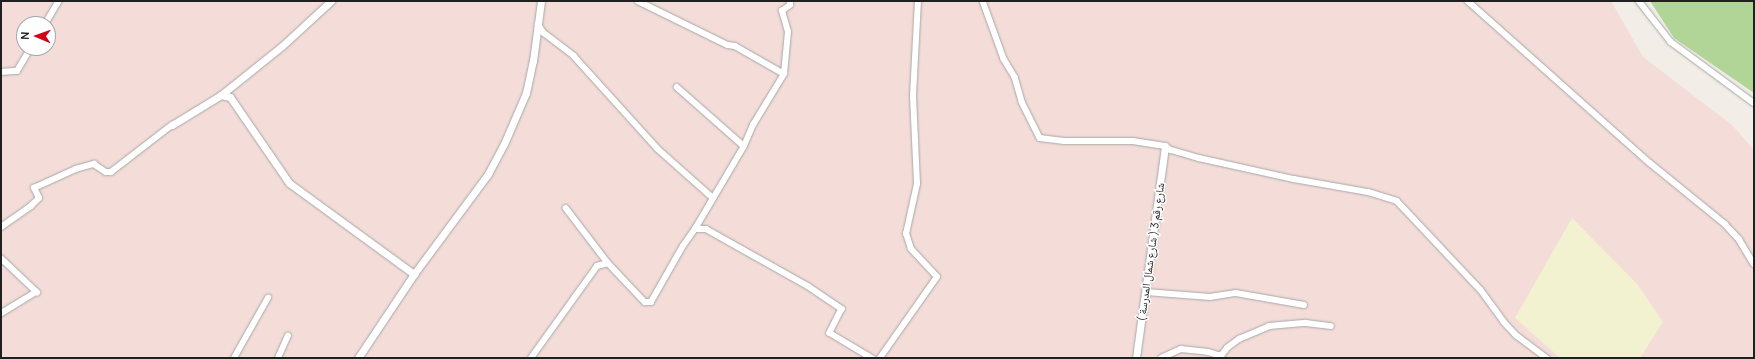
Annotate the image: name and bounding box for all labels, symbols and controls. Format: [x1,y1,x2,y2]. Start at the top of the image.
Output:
north arrow [16,16,56,56]
text: N [17,31,32,40]
street label: شارع رقم 3 ( شارع شمال المدرسة ) [1135,182,1167,322]

